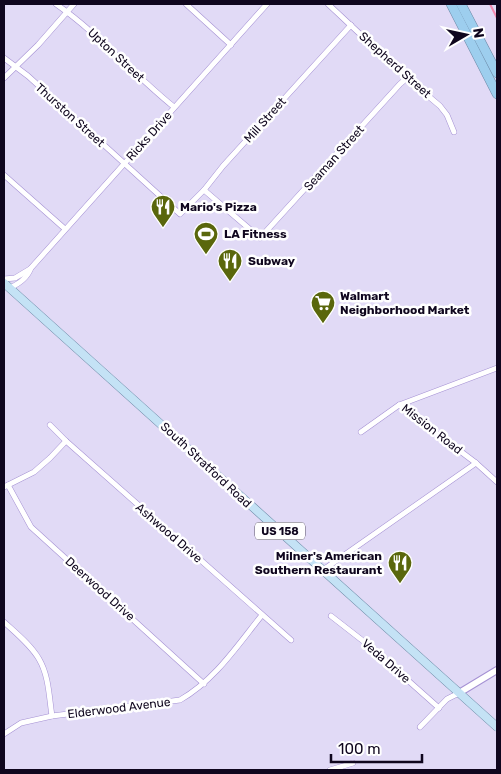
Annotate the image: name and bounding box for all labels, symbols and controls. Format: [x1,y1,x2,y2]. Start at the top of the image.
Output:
north arrow [441,10,491,60]
street label: Upton Street [85,25,147,85]
text: N [469,27,488,39]
street label: Shepherd Street [356,29,434,101]
street label: Thurston Street [32,80,108,150]
street label: Mill Street [241,94,289,145]
street label: Ricks Drive [123,108,175,164]
street label: Seaman Street [301,122,367,194]
restaurant icon: Mario's Pizza [150,194,176,228]
place label: Mario's Pizza [180,200,257,214]
sports icon: LA Fitness [193,221,219,255]
place label: LA Fitness [224,227,287,241]
restaurant icon: Subway [217,248,243,282]
place label: Subway [248,254,295,268]
place label: Walmart Neighborhood Market [340,289,470,317]
supermarket icon: Walmart Neighborhood Market [310,290,336,324]
street label: Mission Road [399,401,465,457]
street label: South Stratford Road [158,419,254,511]
street label: Ashwood Drive [133,500,205,566]
road number: US 158 [255,522,305,540]
place label: Milner's American Southern Restaurant [255,549,382,577]
restaurant icon: Milner's American Southern Restaurant [387,550,413,584]
street label: Deerwood Drive [62,554,138,624]
street label: Veda Drive [359,636,413,686]
street label: Elderwood Avenue [67,695,172,721]
scale bar [331,732,422,764]
text: 100 m [338,740,380,758]

